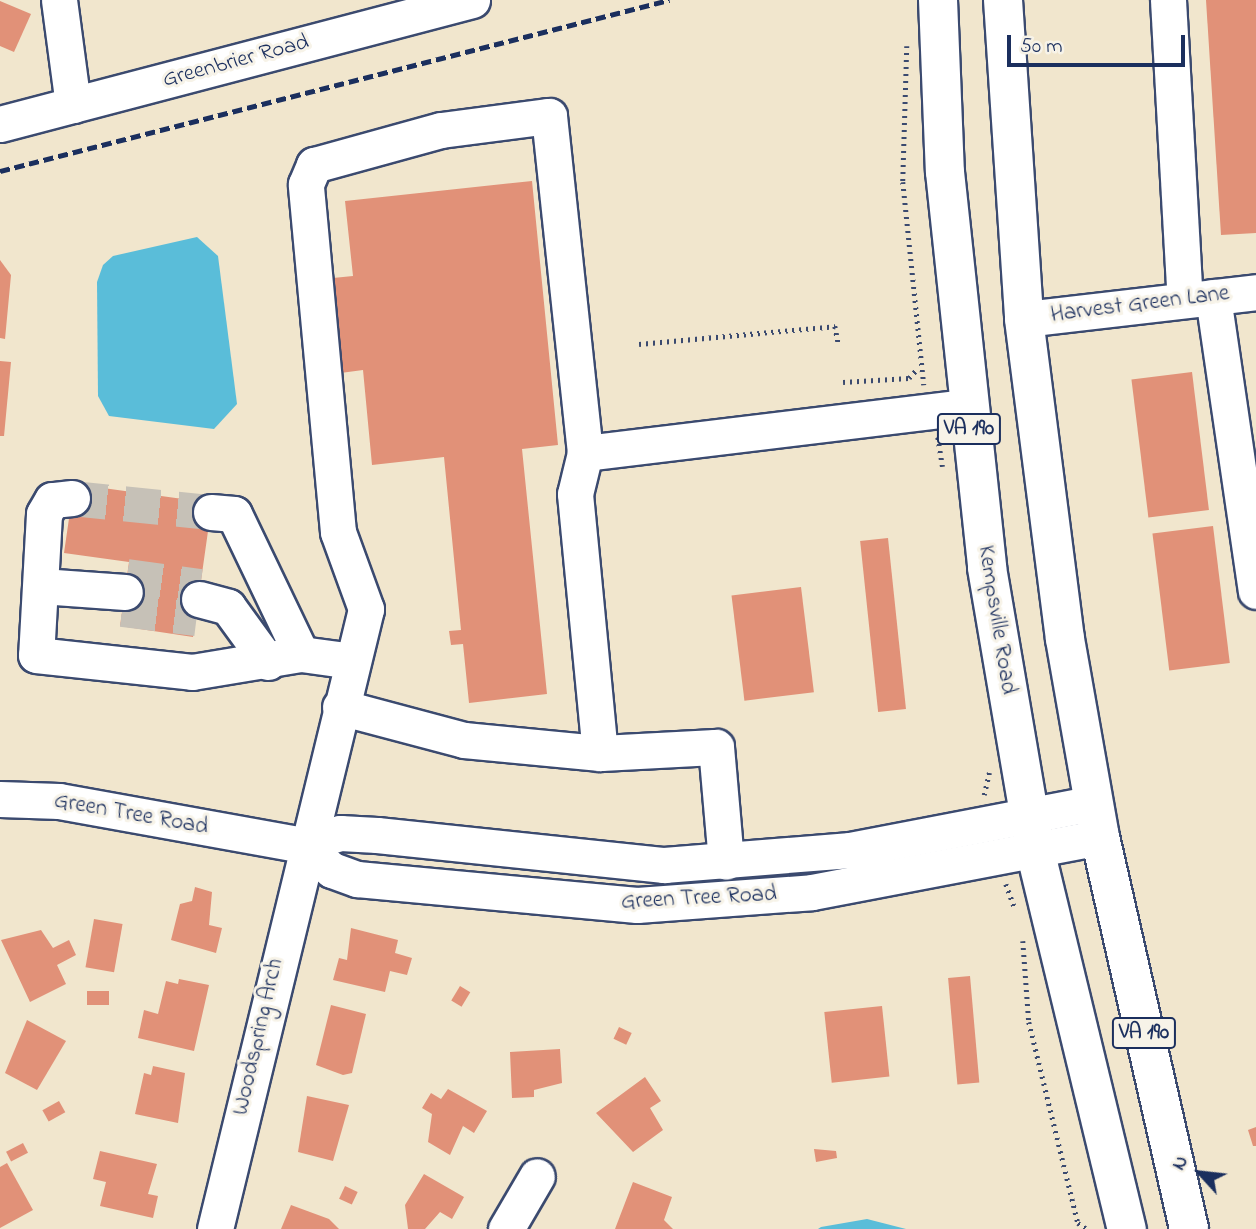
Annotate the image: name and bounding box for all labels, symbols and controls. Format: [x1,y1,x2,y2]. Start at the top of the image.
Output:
scale bar [1011,21,1190,65]
street label: Greenbrier Road [160,29,312,95]
text: 50 m [1020,32,1063,62]
street label: Harvest Green Lane [1049,280,1231,330]
road number: VA 190 [936,412,1002,446]
street label: Kempsville Road [971,544,1021,696]
street label: Green Tree Road [52,788,210,842]
street label: Green Tree Road [620,881,778,917]
street label: Woodspring Arch [228,956,290,1118]
road number: VA 190 [1111,1016,1177,1050]
north arrow [1165,1138,1235,1208]
text: N [1166,1151,1196,1175]

